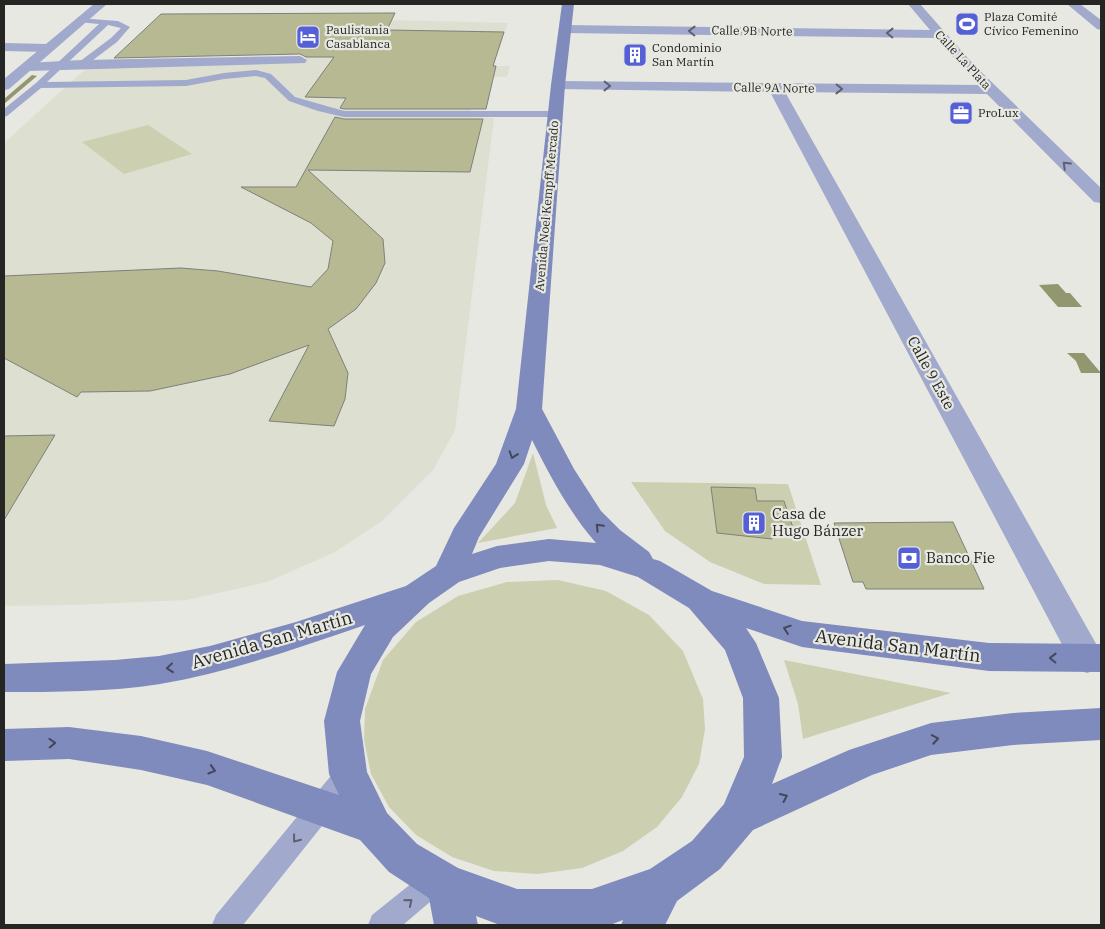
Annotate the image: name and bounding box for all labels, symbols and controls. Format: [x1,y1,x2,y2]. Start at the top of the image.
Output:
place label: Plaza Comité Cívico Femenino [984,9,1079,38]
sports icon: Plaza Comité Cívico Femenino [954,11,980,37]
place label: Paulistania Casablanca [326,22,391,51]
street label: Calle 9B Norte [711,22,793,39]
hotel icon: Paulistania Casablanca [295,24,321,50]
one-way arrow [688,26,696,36]
street label: Calle La Plata [932,27,995,93]
one-way arrow [886,28,894,38]
place label: Condominio San Martín [652,40,722,69]
building icon: Condominio San Martín [622,42,648,68]
street label: Calle 9A Norte [733,79,815,96]
one-way arrow [603,81,611,91]
one-way arrow [836,84,843,94]
office icon: ProLux [948,100,974,126]
place label: ProLux [978,105,1019,120]
street label: Avenida Noel Kempff Mercado [532,120,561,292]
one-way arrow [1063,161,1072,170]
street label: Calle 9 Este [904,333,959,413]
one-way arrow [509,451,519,459]
place label: Casa de Hugo Bánzer [772,504,863,540]
building icon: Casa de Hugo Bánzer [741,510,767,536]
one-way arrow [596,523,605,532]
bank icon: Banco Fie [896,545,922,571]
place label: Banco Fie [926,548,995,567]
street label: Avenida San Martín [189,606,355,674]
street label: Avenida San Martín [814,624,982,667]
one-way arrow [784,625,792,635]
one-way arrow [1048,653,1056,663]
one-way arrow [166,662,174,673]
one-way arrow [931,734,939,744]
one-way arrow [49,738,57,749]
one-way arrow [208,765,216,775]
one-way arrow [779,792,788,803]
one-way arrow [293,833,301,842]
one-way arrow [403,900,412,908]

